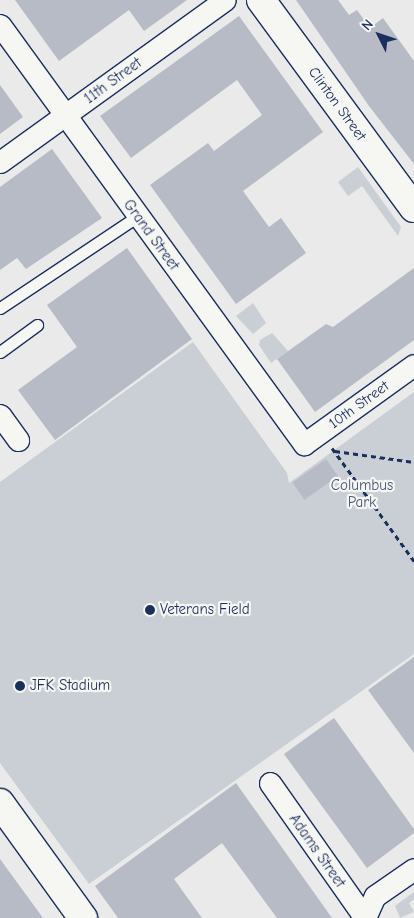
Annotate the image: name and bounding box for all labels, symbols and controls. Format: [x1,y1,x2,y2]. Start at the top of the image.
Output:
north arrow [354,10,404,60]
text: N [358,16,377,34]
street label: 11th Street [81,54,145,108]
street label: Clinton Street [304,64,370,144]
street label: Grand Street [119,196,183,274]
street label: 10th Street [325,377,393,433]
park label: Columbus Park [331,476,393,511]
place label: Veterans Field [160,601,250,619]
marker: Veterans Field [144,604,156,616]
place label: JFK Stadium [30,677,110,695]
marker: JFK Stadium [14,680,26,692]
street label: Adams Street [285,811,349,891]

